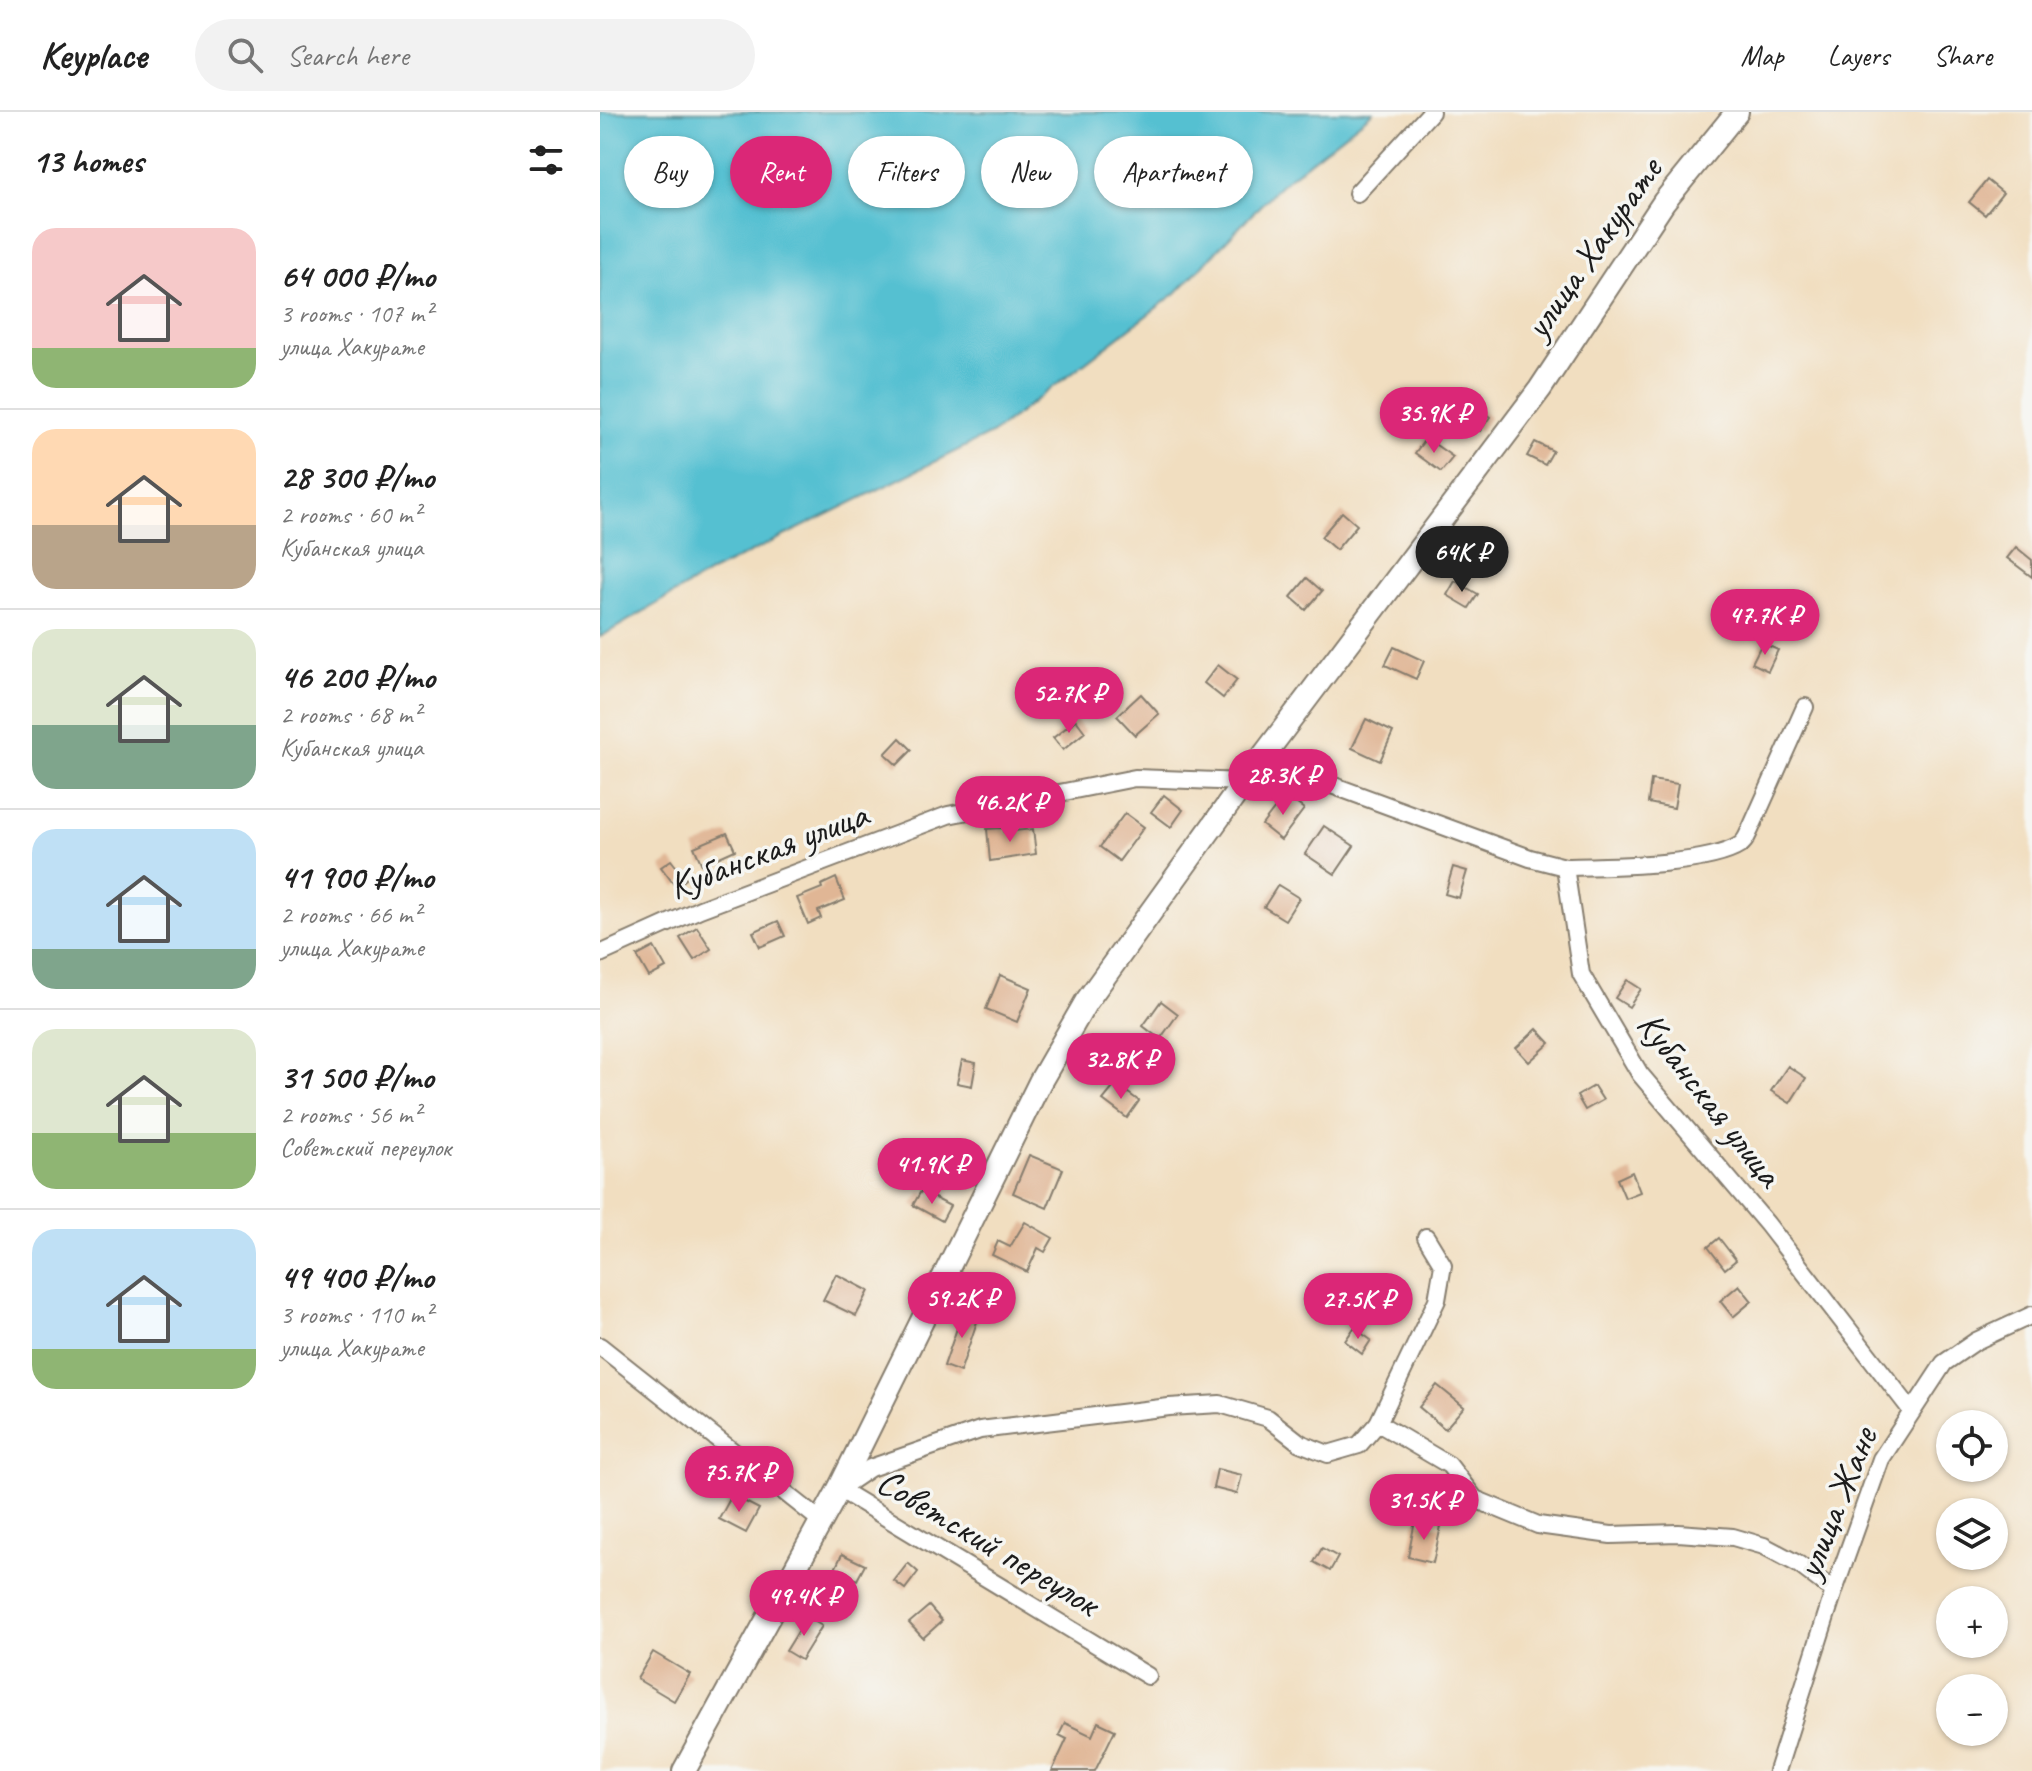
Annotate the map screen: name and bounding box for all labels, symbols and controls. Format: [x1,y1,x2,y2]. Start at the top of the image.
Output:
search box [195,19,755,91]
text: Keyplace [40,32,147,79]
icon: search [223,33,267,77]
text: Search here [287,36,409,74]
text: Map [1741,38,1784,73]
text: Layers [1828,38,1889,73]
text: Share [1933,38,1992,73]
chip: Buy [624,136,714,208]
chip: Rent [730,136,832,208]
chip: Filters [848,136,965,208]
chip: New [981,136,1078,208]
chip: Apartment [1094,136,1253,208]
icon: filters [524,138,568,182]
text: 13 homes [32,139,143,182]
street label: улица Хакурате [1512,146,1674,349]
text: 64 000 ₽/mo [280,254,435,297]
icon: home [96,260,192,356]
text: 3 rooms · 107 m² [280,297,432,330]
text: улица Хакурате [280,330,424,363]
pin: 35.9K ₽ [1360,387,1508,455]
text: 35.9K ₽ [1398,396,1470,429]
text: 28 300 ₽/mo [280,455,434,498]
icon: home [96,461,192,557]
text: 2 rooms · 60 m² [280,498,421,531]
pin: 64K ₽ [1406,526,1518,594]
text: Кубанская улица [280,531,423,564]
text: 64K ₽ [1434,535,1490,568]
pin: 47.7K ₽ [1691,589,1839,657]
text: 47.7K ₽ [1729,598,1801,631]
text: 46 200 ₽/mo [280,655,435,698]
icon: home [96,661,192,757]
pin: 52.7K ₽ [995,667,1143,735]
text: 52.7K ₽ [1033,676,1105,709]
text: 2 rooms · 68 m² [280,698,421,731]
text: Кубанская улица [280,731,423,764]
pin: 28.3K ₽ [1209,749,1357,817]
text: 28.3K ₽ [1246,758,1320,791]
pin: 46.2K ₽ [936,776,1084,844]
text: 46.2K ₽ [973,785,1047,818]
street label: Кубанская улица [662,790,876,909]
text: 41 900 ₽/mo [280,855,434,898]
icon: home [96,861,192,957]
text: 2 rooms · 66 m² [280,898,421,931]
text: улица Хакурате [280,931,424,964]
street label: Кубанская улица [1627,1002,1794,1198]
pin: 32.8K ₽ [1047,1033,1195,1101]
text: 32.8K ₽ [1084,1042,1158,1075]
text: 31 500 ₽/mo [280,1055,434,1098]
icon: home [96,1061,192,1157]
text: 2 rooms · 56 m² [280,1098,421,1131]
text: Советский переулок [280,1131,451,1164]
pin: 41.9K ₽ [858,1138,1006,1206]
text: 41.9K ₽ [896,1147,968,1180]
text: 49 400 ₽/mo [280,1255,434,1298]
icon: home [96,1261,192,1357]
pin: 59.2K ₽ [888,1272,1036,1340]
pin: 27.5K ₽ [1284,1273,1432,1341]
text: 59.2K ₽ [926,1281,998,1314]
text: 27.5K ₽ [1322,1282,1394,1315]
text: 3 rooms · 110 m² [280,1298,432,1331]
text: улица Хакурате [280,1331,424,1364]
map controls [1936,1410,2008,1746]
button: locate [1936,1410,2008,1482]
street label: улица Жане [1784,1418,1888,1587]
pin: 75.7K ₽ [665,1446,813,1514]
text: 75.7K ₽ [703,1455,775,1488]
street label: Советский переулок [869,1457,1111,1629]
pin: 31.5K ₽ [1350,1474,1498,1542]
text: 31.5K ₽ [1388,1483,1460,1516]
button: layers [1936,1498,2008,1570]
pin: 49.4K ₽ [730,1570,878,1638]
text: 49.4K ₽ [768,1579,840,1612]
button: + [1936,1586,2008,1658]
button: − [1936,1674,2008,1746]

